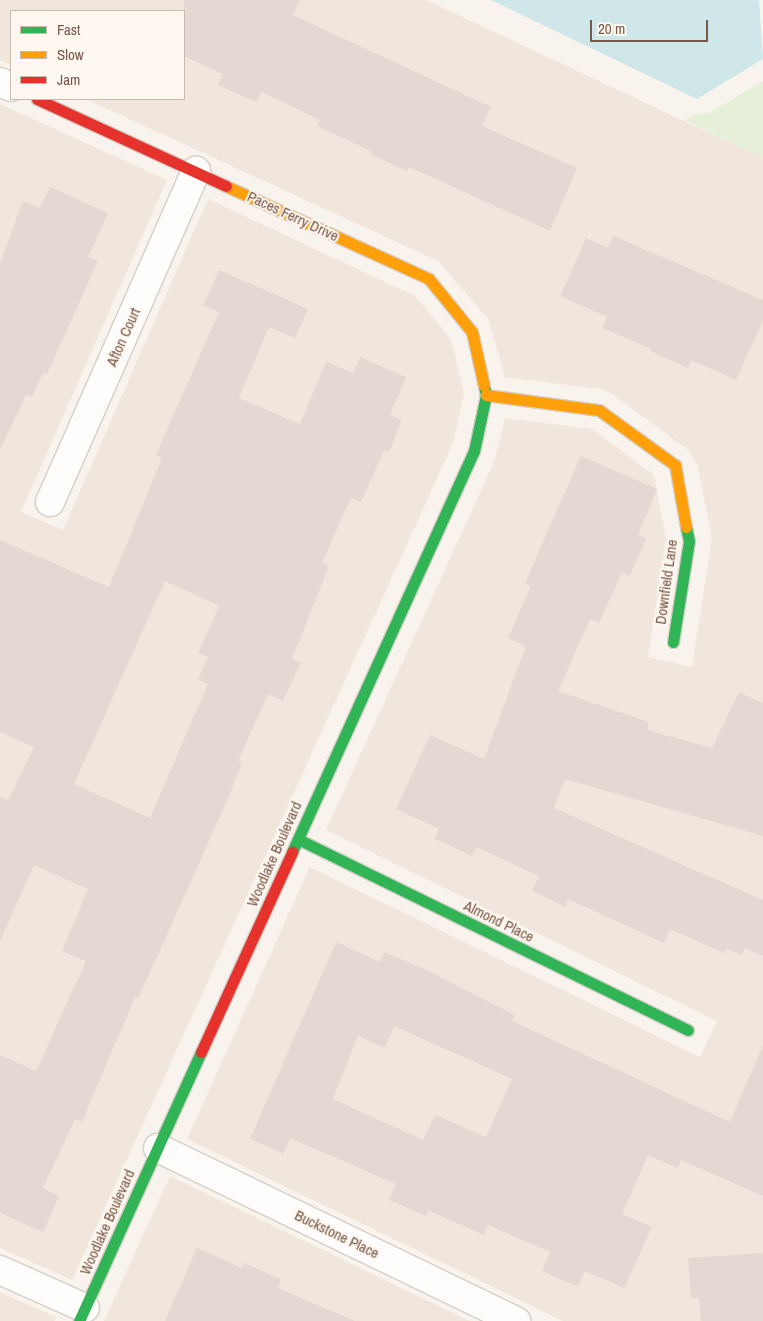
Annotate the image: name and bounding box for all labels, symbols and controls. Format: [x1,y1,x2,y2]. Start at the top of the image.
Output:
legend [10,10,185,100]
scale bar [593,10,710,42]
text: 20 m [598,18,625,39]
text: Fast [57,19,80,40]
text: Slow [57,44,84,65]
text: Jam [57,69,80,90]
street label: Paces Ferry Drive [245,187,341,245]
street label: Afton Court [102,305,144,369]
street label: Downfield Lane [651,538,681,626]
street label: Woodlake Boulevard [243,799,305,909]
street label: Almond Place [461,896,537,946]
street label: Woodlake Boulevard [76,1167,138,1277]
street label: Buckstone Place [292,1206,382,1262]

